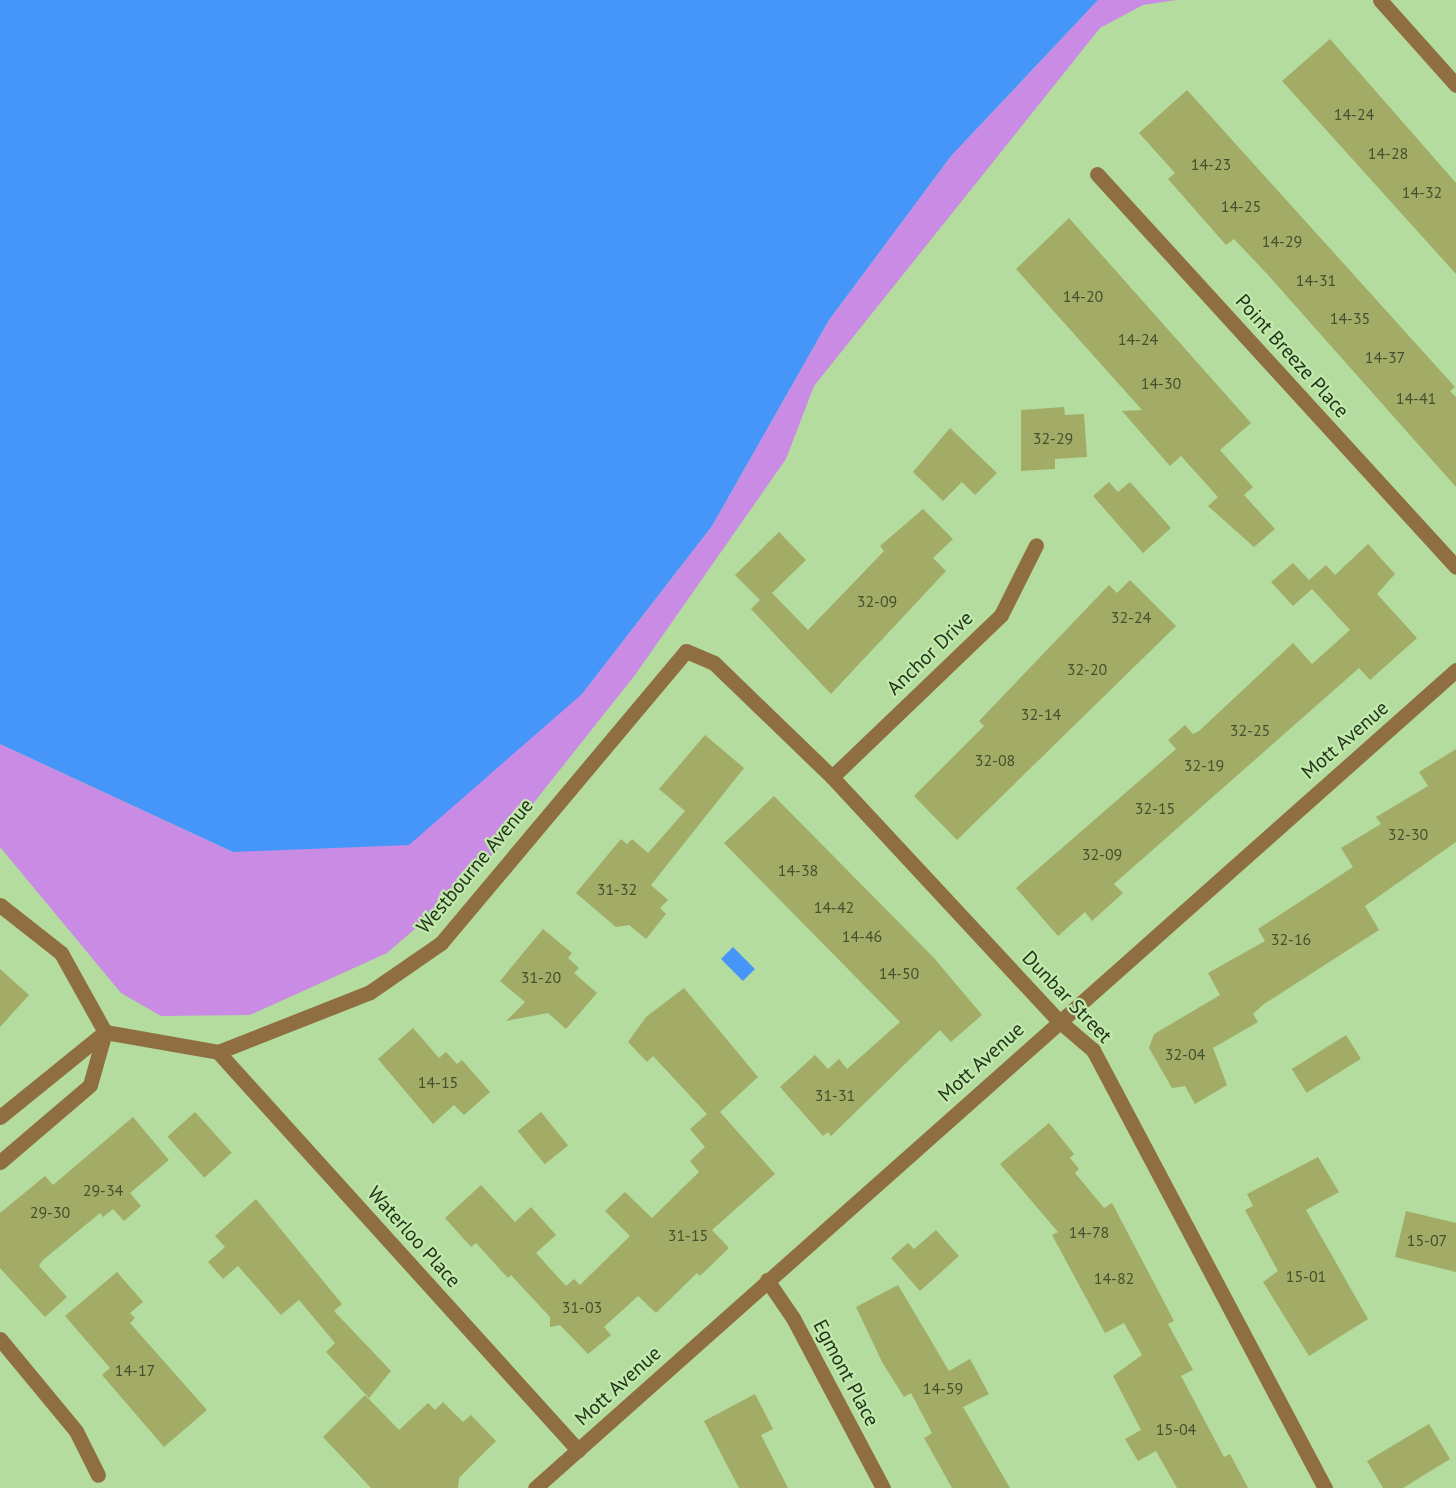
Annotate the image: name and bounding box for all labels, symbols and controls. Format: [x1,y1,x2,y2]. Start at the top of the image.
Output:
house number: 14-24 [1334,104,1374,124]
house number: 14-28 [1368,143,1408,163]
house number: 14-23 [1191,154,1231,174]
house number: 14-32 [1402,182,1442,202]
house number: 14-25 [1221,196,1261,216]
house number: 14-29 [1262,231,1302,251]
house number: 14-31 [1296,270,1336,290]
house number: 14-20 [1063,286,1103,306]
street label: Point Breeze Place [1230,289,1354,423]
house number: 14-35 [1330,308,1370,328]
house number: 14-24 [1118,329,1158,349]
house number: 14-37 [1365,347,1405,367]
house number: 14-30 [1141,373,1181,393]
house number: 14-41 [1396,388,1436,408]
house number: 32-29 [1033,428,1073,448]
house number: 32-09 [857,591,897,611]
street label: Anchor Drive [882,606,978,700]
house number: 32-24 [1111,607,1151,627]
house number: 32-20 [1067,659,1107,679]
street label: Mott Avenue [1296,696,1394,784]
house number: 32-14 [1021,704,1061,724]
house number: 32-25 [1230,720,1270,740]
house number: 32-08 [975,750,1015,770]
house number: 32-19 [1184,755,1224,775]
street label: Westbourne Avenue [411,794,539,938]
house number: 32-15 [1135,798,1175,818]
house number: 32-30 [1388,824,1428,844]
house number: 32-09 [1082,844,1122,864]
house number: 14-38 [778,860,818,880]
house number: 31-32 [597,879,637,899]
house number: 14-42 [814,897,854,917]
house number: 14-46 [842,926,882,946]
house number: 32-16 [1271,929,1311,949]
street label: Dunbar Street [1017,946,1117,1048]
house number: 14-50 [879,963,919,983]
house number: 31-20 [521,967,561,987]
street label: Mott Avenue [933,1017,1029,1107]
house number: 32-04 [1165,1044,1205,1064]
house number: 14-15 [418,1072,458,1092]
house number: 31-31 [815,1085,855,1105]
house number: 29-34 [83,1180,123,1200]
street label: Waterloo Place [362,1182,466,1292]
house number: 29-30 [30,1202,70,1222]
house number: 14-78 [1069,1222,1109,1242]
house number: 31-15 [668,1225,708,1245]
house number: 15-07 [1407,1230,1447,1250]
house number: 15-01 [1286,1266,1326,1286]
house number: 14-82 [1094,1268,1134,1288]
house number: 31-03 [562,1297,602,1317]
street label: Egmont Place [808,1316,884,1430]
street label: Mott Avenue [570,1341,666,1431]
house number: 14-17 [115,1360,155,1380]
house number: 14-59 [923,1378,963,1398]
house number: 15-04 [1156,1419,1196,1439]

